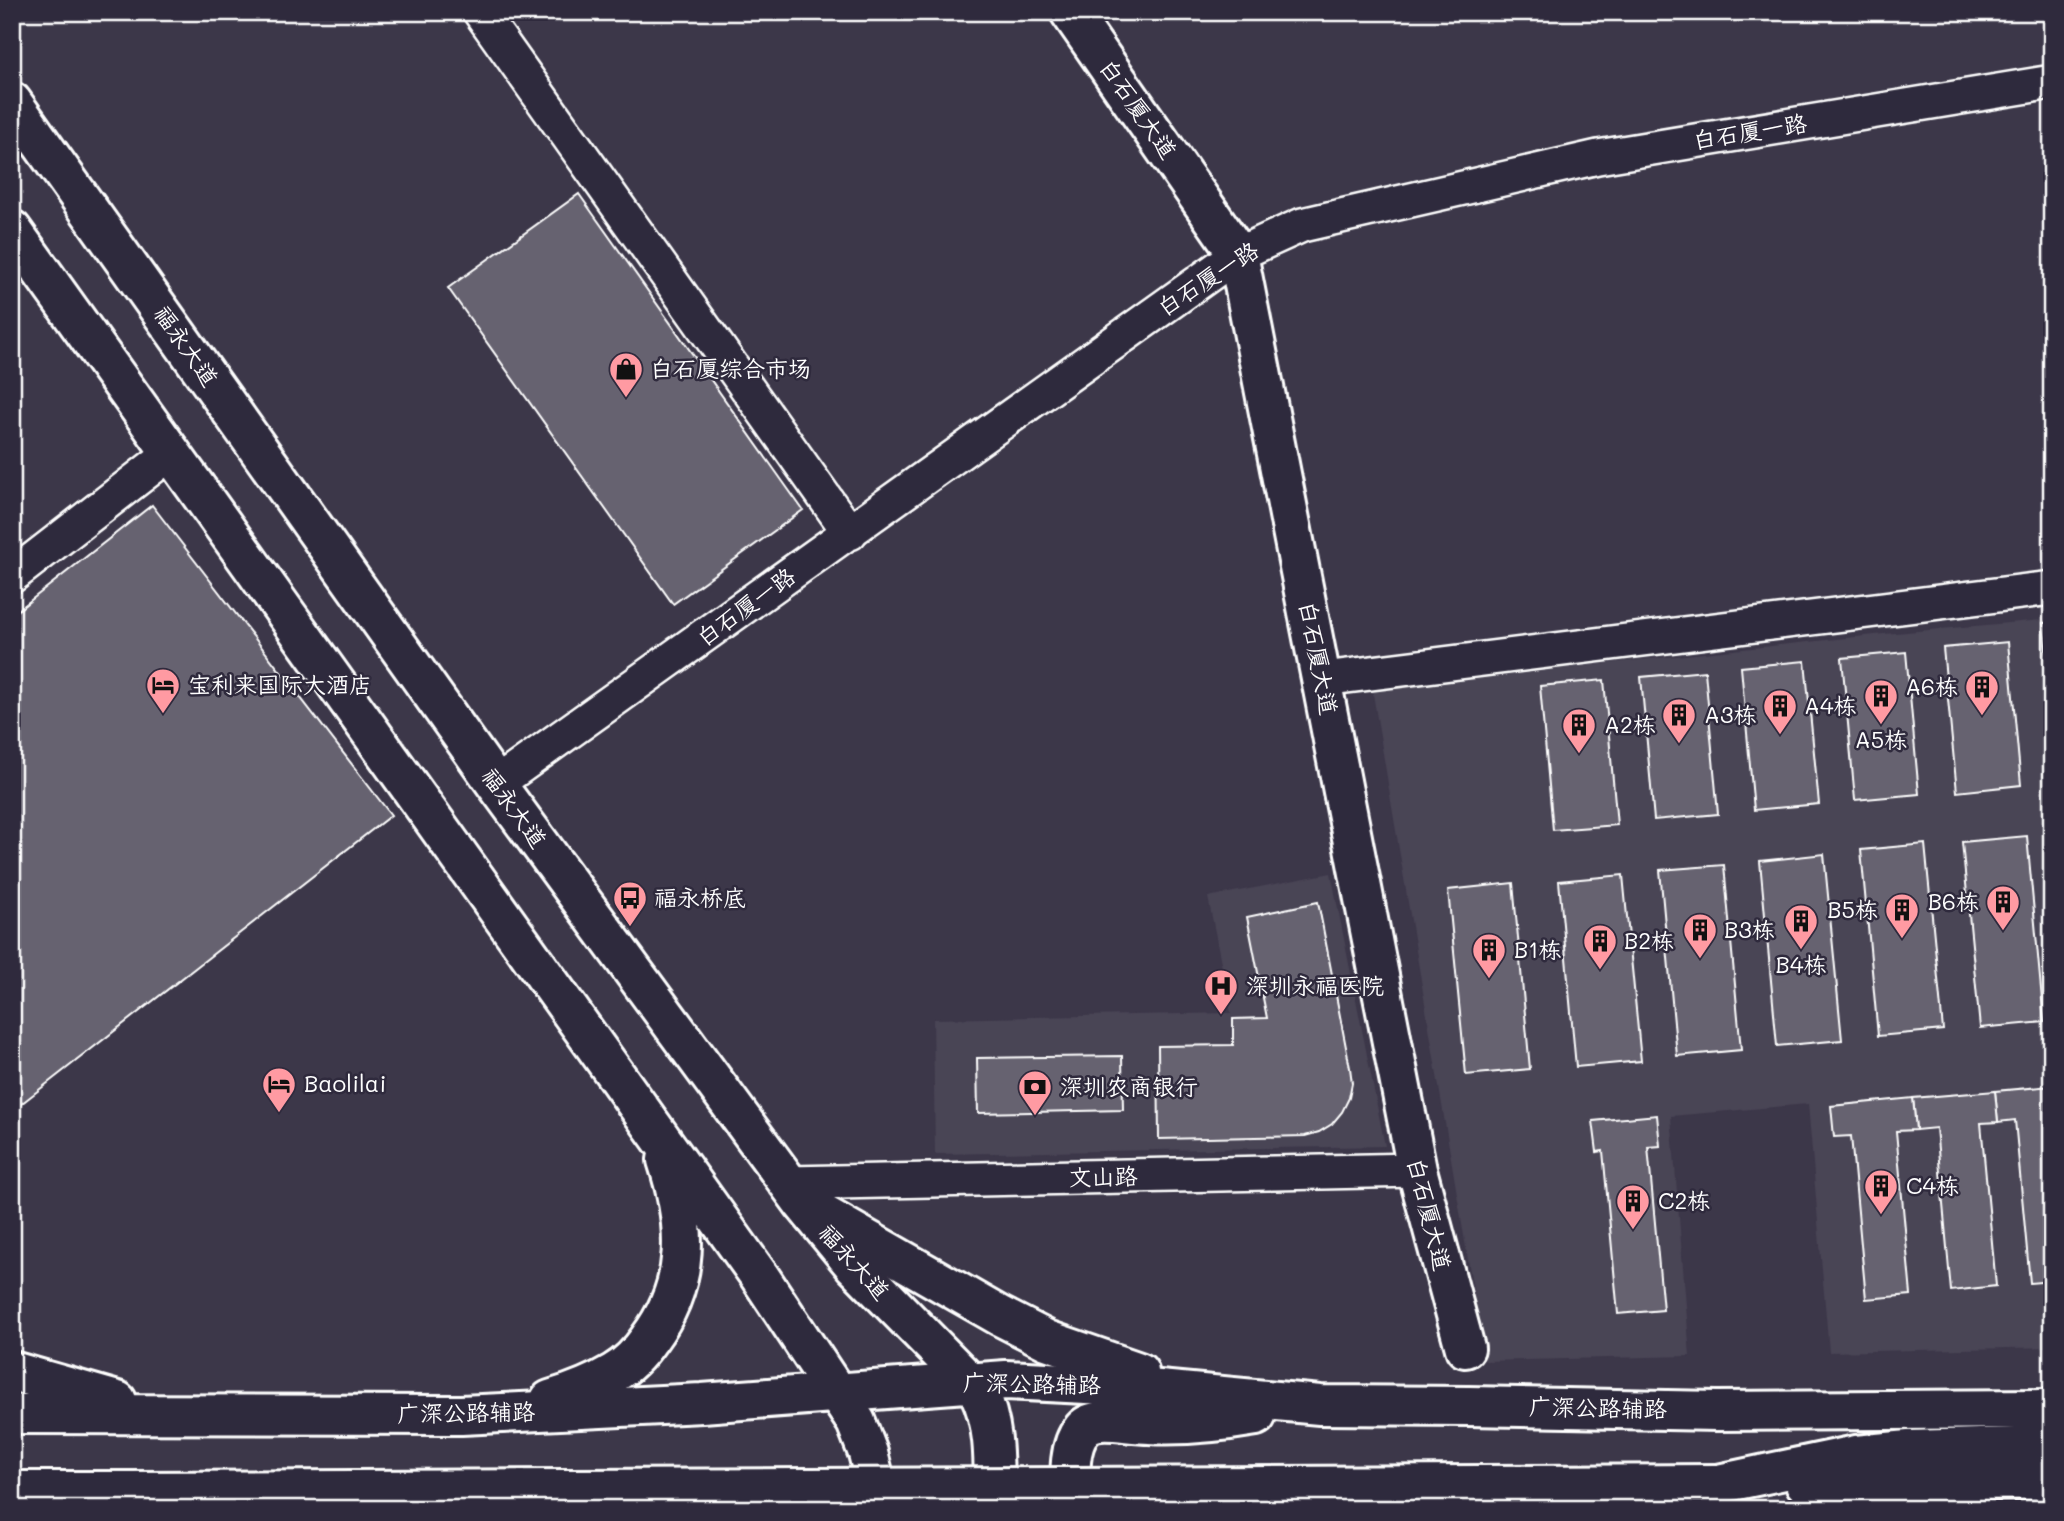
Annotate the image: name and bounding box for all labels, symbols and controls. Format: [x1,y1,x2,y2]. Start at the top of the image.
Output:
street label: 白石厦大道 [1094,53,1184,164]
street label: 白石厦一路 [1691,107,1809,155]
street label: 白石厦一路 [1151,234,1264,322]
street label: 福永大道 [148,299,225,392]
shop icon: 白石厦综合市场 [607,350,645,399]
place label: 白石厦综合市场 [650,353,811,383]
street label: 白石厦一路 [690,560,801,652]
street label: 白石厦大道 [1293,599,1345,717]
hotel icon: 宝利来国际大酒店 [144,666,182,715]
building icon: A6栋 [1963,668,2001,717]
place label: 宝利来国际大酒店 [188,669,372,699]
place label: A6栋 [1905,671,1958,701]
building icon: A5栋 [1862,677,1900,726]
building icon: A4栋 [1761,687,1799,736]
place label: A4栋 [1804,690,1856,720]
building icon: A3栋 [1660,696,1698,745]
place label: A3栋 [1704,699,1756,729]
building icon: A2栋 [1560,706,1598,755]
place label: A2栋 [1604,709,1656,739]
place label: A5栋 [1855,724,1907,754]
street label: 福永大道 [476,761,554,853]
bus stop icon: 福永桥底 [611,879,649,928]
place label: 福永桥底 [654,882,746,912]
building icon: B6栋 [1984,883,2022,932]
place label: B6栋 [1928,886,1979,916]
building icon: B5栋 [1883,891,1921,940]
place label: B5栋 [1827,894,1878,924]
building icon: B4栋 [1782,902,1820,951]
building icon: B3栋 [1681,911,1719,960]
place label: B3栋 [1724,914,1775,944]
building icon: B2栋 [1581,922,1619,971]
place label: B2栋 [1624,925,1674,955]
building icon: B1栋 [1470,931,1508,980]
place label: B1栋 [1514,934,1562,964]
place label: B4栋 [1776,949,1826,979]
hospital icon: 深圳永福医院 [1202,967,1240,1016]
place label: 深圳永福医院 [1246,970,1384,1000]
hotel icon: Baolilai [260,1065,298,1114]
place label: Baolilai [304,1068,386,1098]
bank icon: 深圳农商银行 [1016,1068,1054,1117]
place label: 深圳农商银行 [1060,1071,1198,1101]
street label: 白石厦大道 [1402,1154,1458,1273]
street label: 文山路 [1068,1160,1138,1192]
building icon: C4栋 [1862,1167,1900,1216]
place label: C4栋 [1906,1170,1959,1200]
building icon: C2栋 [1614,1182,1652,1231]
place label: C2栋 [1658,1185,1710,1215]
street label: 福永大道 [813,1217,897,1306]
street label: 广深公路辅路 [963,1367,1101,1399]
street label: 广深公路辅路 [1529,1391,1667,1423]
street label: 广深公路辅路 [397,1396,535,1428]

